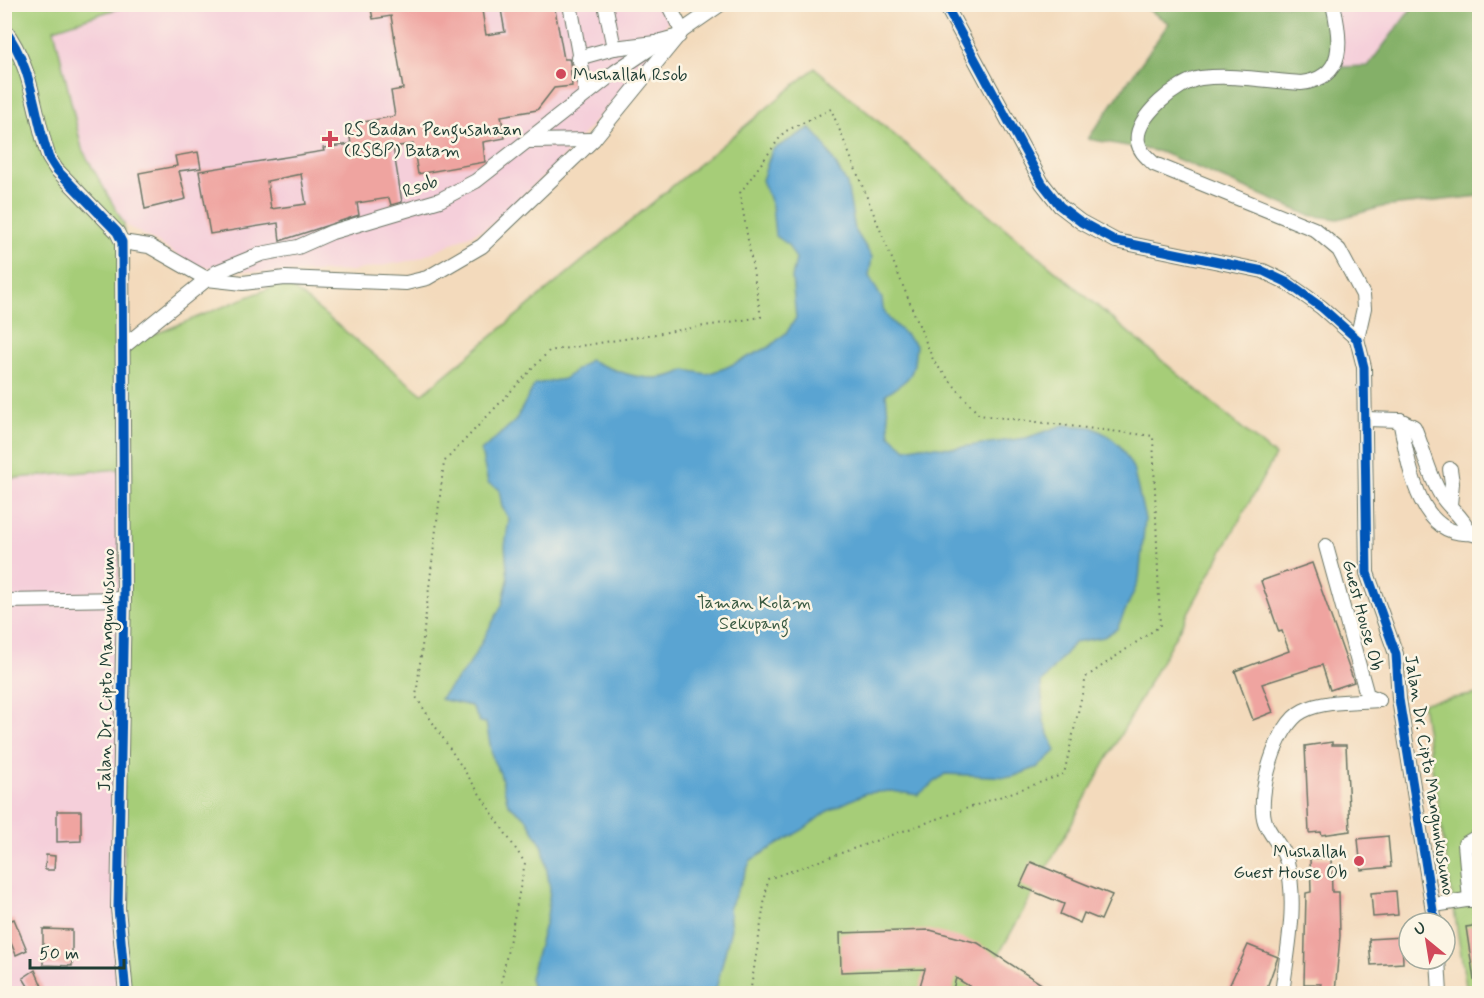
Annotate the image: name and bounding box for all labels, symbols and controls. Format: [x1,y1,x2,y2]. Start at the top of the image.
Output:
place label: Mushallah Rsob [573,63,688,87]
marker: Mushallah Rsob [554,67,568,81]
place label: RS Badan Pengusahaan (RSBP) Batam [344,118,522,163]
marker: RS Badan Pengusahaan (RSBP) Batam [321,130,339,148]
street label: Rsob [400,169,441,204]
street label: Jalan Dr. Cipto Mangunkusumo [93,548,122,792]
street label: Guest House Ob [1336,557,1388,673]
park label: Taman Kolam Sekupang [697,591,811,638]
street label: Jalan Dr. Cipto Mangunkusumo [1397,653,1460,897]
place label: Mushallah Guest House Ob [1233,840,1347,885]
marker: Mushallah Guest House Ob [1352,854,1366,868]
north arrow [1397,911,1457,971]
text: U [1410,918,1430,941]
scale bar [30,932,124,970]
text: 50 m [39,942,79,966]

